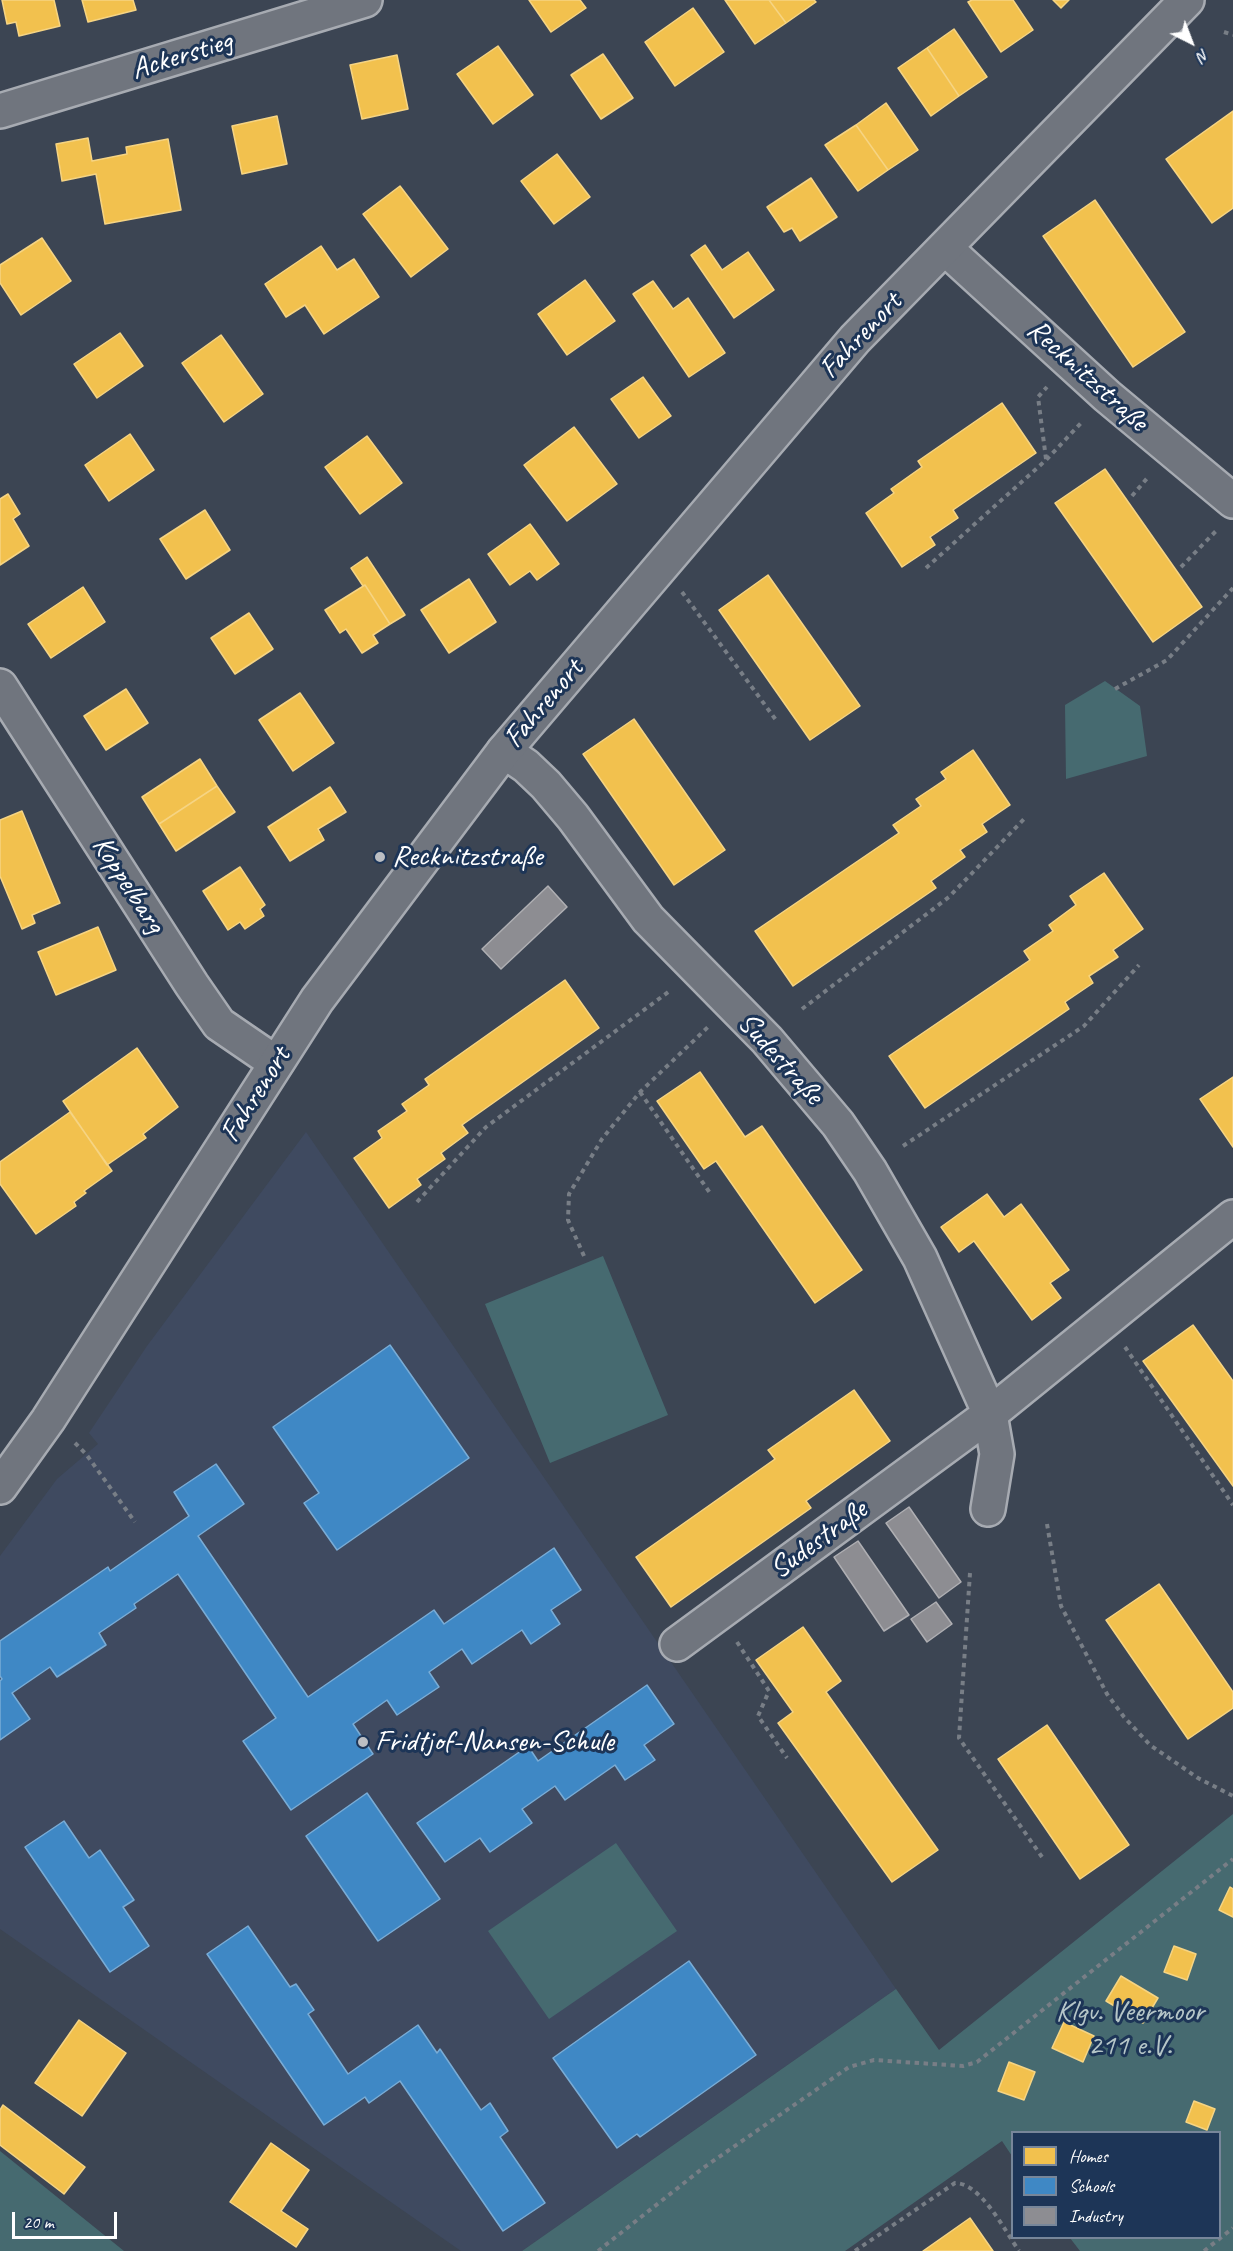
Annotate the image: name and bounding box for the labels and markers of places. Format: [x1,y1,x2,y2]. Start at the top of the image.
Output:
place label: Recknitzstraße [392,839,543,875]
marker: Recknitzstraße [373,850,387,864]
place label: Fridtjof-Nansen-Schule [375,1724,614,1760]
marker: Fridtjof-Nansen-Schule [356,1735,370,1749]

